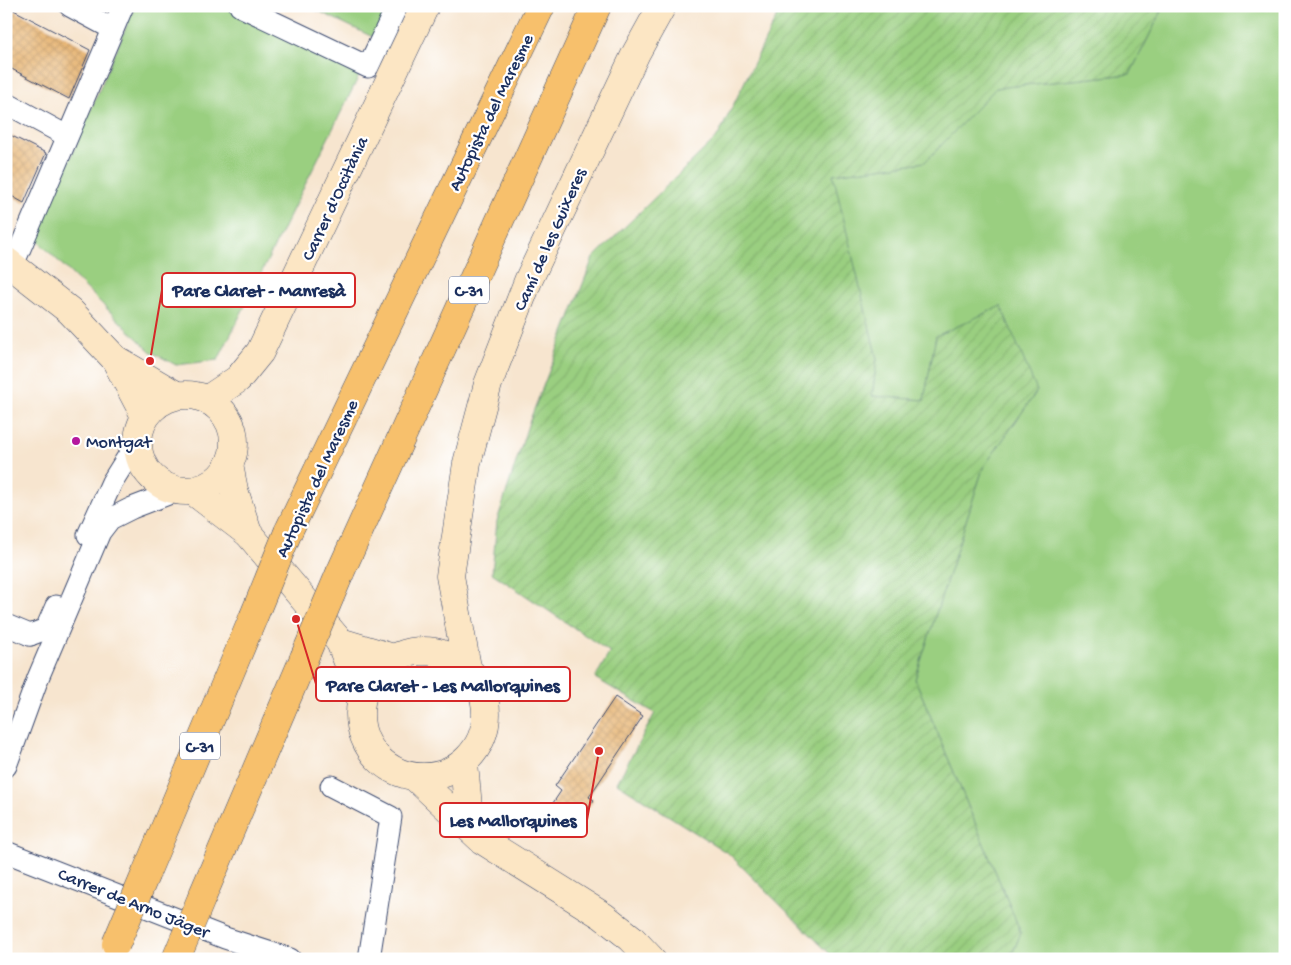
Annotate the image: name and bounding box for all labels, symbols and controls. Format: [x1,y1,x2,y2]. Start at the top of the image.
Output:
street label: Autopista del Maresme [445,31,540,195]
street label: Carrer d'Occitània [298,133,375,264]
street label: Camí de les Guixeres [510,164,593,314]
callout: Pare Claret - Manresà [162,273,355,307]
road number: C-31 [449,276,489,304]
text: Pare Claret - Manresà [171,281,347,304]
street label: Autopista del Maresme [272,396,364,561]
place label: Montgat [86,433,153,454]
marker: Montgat [70,435,82,447]
callout: Pare Claret - Les Mallorquines [316,667,570,701]
text: Pare Claret - Les Mallorquines [325,676,561,699]
road number: C-31 [180,732,220,759]
callout: Les Mallorquines [440,803,587,837]
text: Les Mallorquines [449,811,578,834]
street label: Carrer de Arno Jäger [54,864,213,945]

